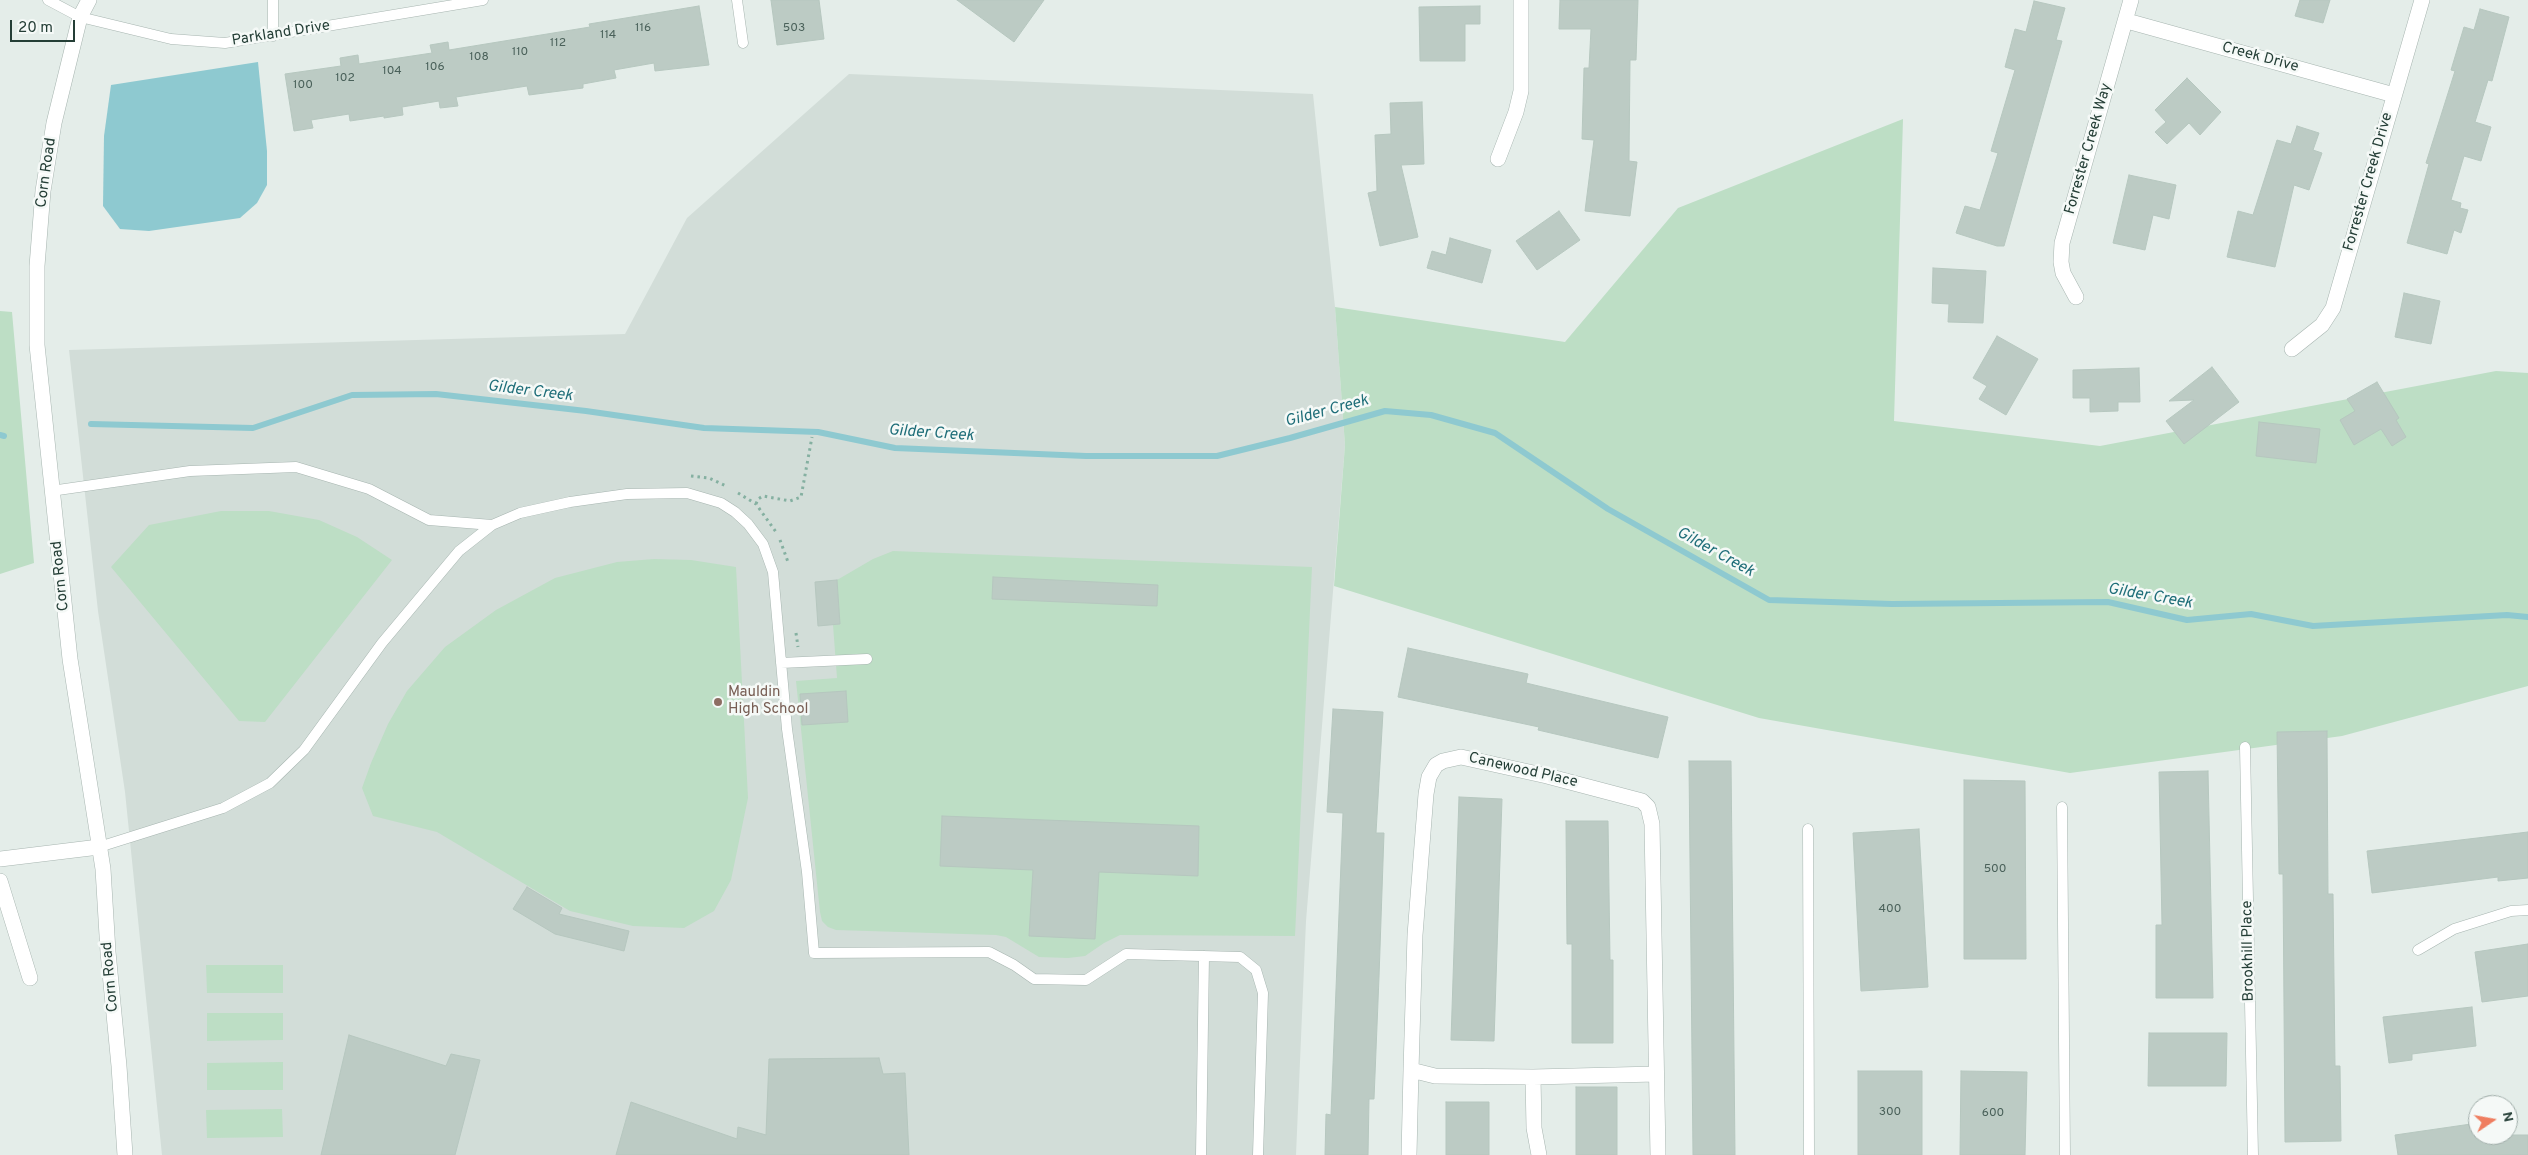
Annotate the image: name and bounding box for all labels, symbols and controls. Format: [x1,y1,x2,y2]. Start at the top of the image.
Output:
scale bar [12,10,78,42]
street label: Parkland Drive [231,17,331,51]
text: 20 m [18,19,53,38]
house number: 116 [635,22,651,36]
house number: 503 [783,22,805,36]
house number: 114 [600,29,616,43]
house number: 112 [550,37,566,51]
street label: Creek Drive [2220,39,2300,77]
house number: 110 [512,46,528,60]
house number: 108 [469,51,489,65]
house number: 106 [425,61,445,75]
house number: 104 [382,65,402,79]
house number: 102 [335,72,355,86]
house number: 100 [293,79,313,93]
street label: Forrester Creek Way [2062,81,2116,217]
street label: Forrester Creek Drive [2341,111,2397,253]
street label: Corn Road [33,137,61,209]
water label: Gilder Creek [486,377,574,407]
water label: Gilder Creek [1283,392,1371,432]
water label: Gilder Creek [888,421,974,447]
water label: Gilder Creek [1673,524,1757,582]
street label: Corn Road [48,540,74,612]
water label: Gilder Creek [2106,580,2194,614]
place label: Mauldin High School [728,684,809,719]
marker: Mauldin High School [712,696,724,708]
street label: Canewood Place [1467,750,1579,792]
house number: 500 [1984,863,2006,877]
street label: Brookhill Place [2239,900,2259,1002]
house number: 400 [1879,903,1901,917]
street label: Corn Road [99,941,123,1013]
north arrow [2468,1095,2518,1145]
house number: 300 [1879,1106,1901,1120]
house number: 600 [1982,1107,2004,1121]
text: N [2498,1110,2517,1124]

